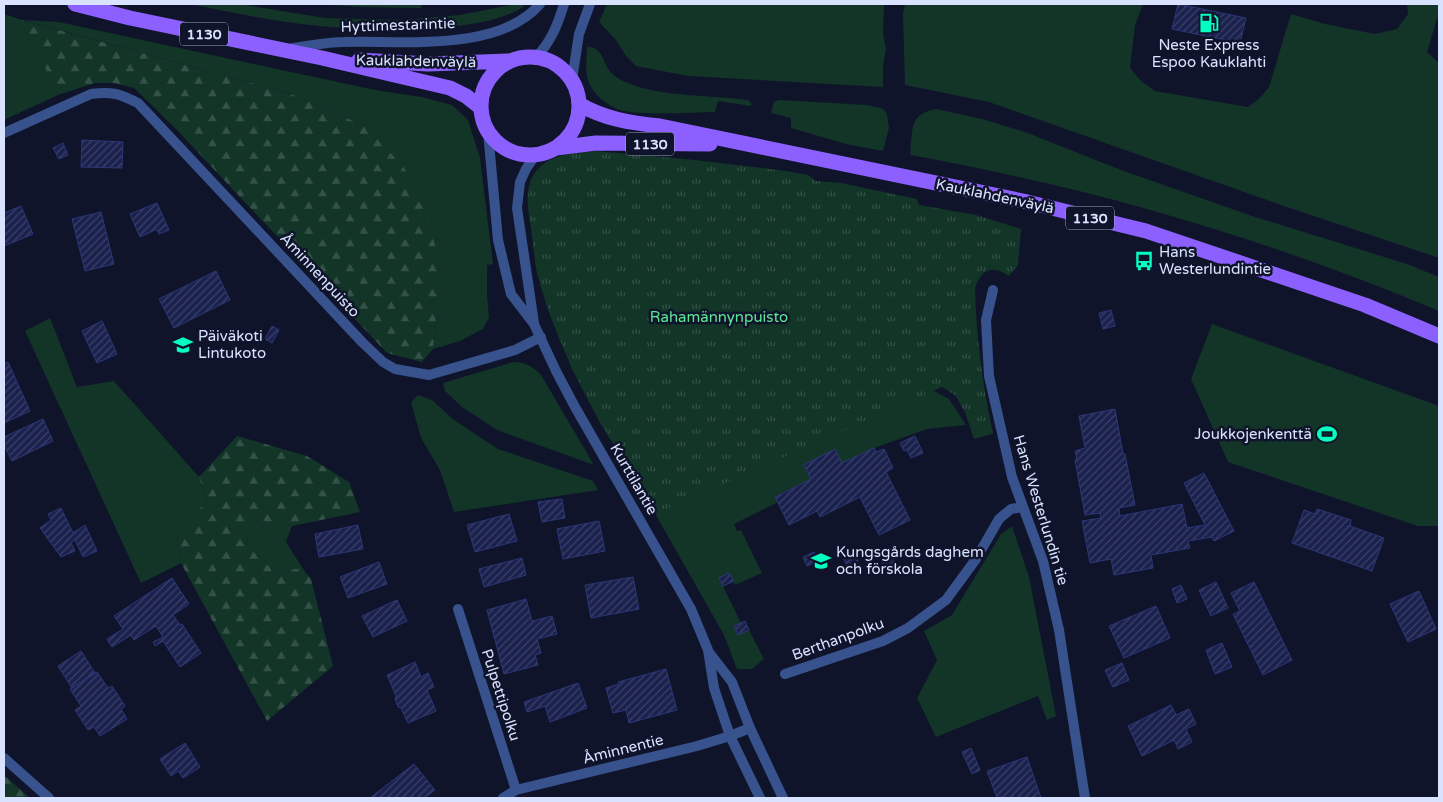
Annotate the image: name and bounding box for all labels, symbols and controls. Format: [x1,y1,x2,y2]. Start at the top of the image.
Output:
fuel station icon: Neste Express Espoo Kauklahti [1198,12,1220,34]
street label: Hyttimestarintie [340,14,456,36]
road number: 1130 [180,22,228,46]
place label: Neste Express Espoo Kauklahti [1152,36,1266,71]
street label: Kauklahdenväylä [356,51,476,71]
road number: 1130 [626,132,674,156]
street label: Kauklahdenväylä [934,175,1056,217]
road number: 1130 [1066,207,1114,230]
street label: Åminnenpuisto [276,229,364,321]
place label: Hans Westerlundintie [1159,243,1271,278]
bus stop icon: Hans Westerlundintie [1133,250,1155,272]
park label: Rahamännynpuisto [650,308,788,326]
place label: Päiväkoti Lintukoto [198,327,266,362]
school or university icon: Päiväkoti Lintukoto [172,334,194,356]
sports icon: Joukkojenkenttä [1316,423,1338,445]
place label: Joukkojenkenttä [1195,425,1312,443]
street label: Hans Westerlundin tie [1010,433,1072,587]
street label: Kurttilantie [606,440,662,518]
place label: Kungsgårds daghem och förskola [836,543,984,578]
school or university icon: Kungsgårds daghem och förskola [810,550,832,572]
street label: Berthanpolku [790,614,886,664]
street label: Pulpettipolku [478,647,524,743]
street label: Åminnentie [581,730,665,768]

